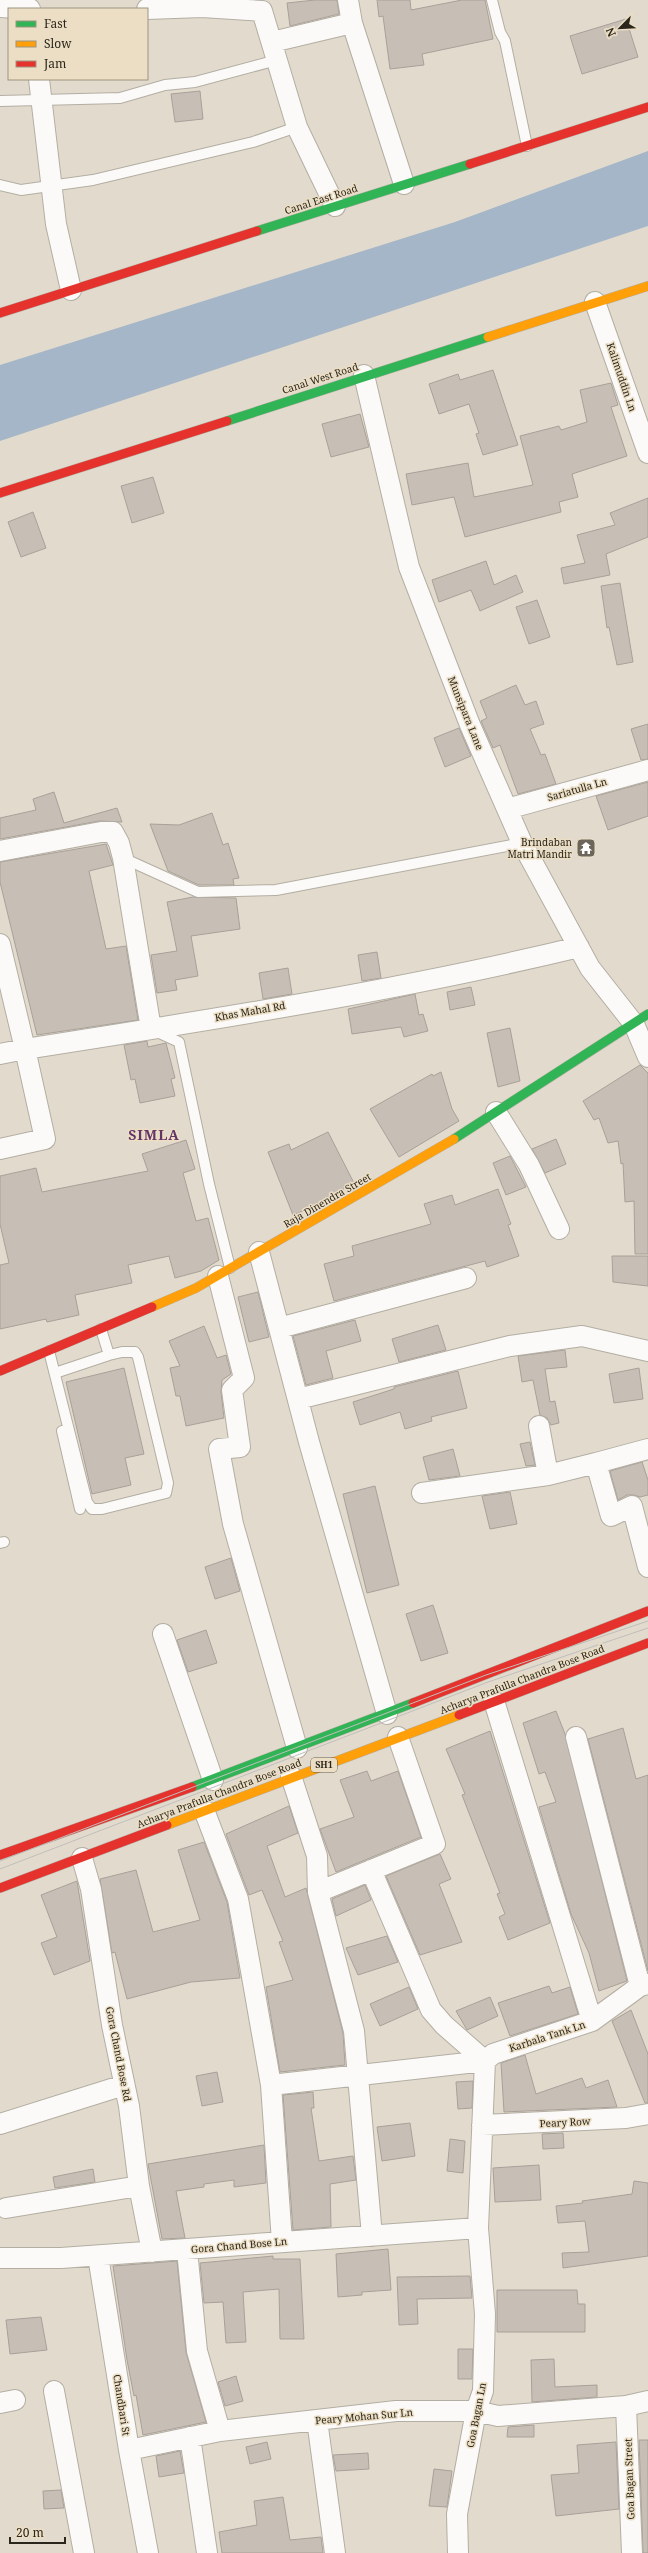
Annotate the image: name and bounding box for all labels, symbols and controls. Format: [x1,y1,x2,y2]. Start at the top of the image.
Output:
legend [8,8,148,80]
north arrow [600,8,640,48]
text: Fast [44,15,67,32]
text: N [602,25,619,39]
text: Slow [44,35,72,52]
text: Jam [43,55,66,72]
street label: Canal East Road [283,181,359,217]
street label: Kalimuddin Ln [604,341,641,414]
street label: Canal West Road [280,359,360,397]
street label: Munsipara Lane [445,674,487,752]
street label: Sariatulla Ln [545,774,609,804]
place label: Brindaban Matri Mandir [507,835,573,861]
temple icon: Brindaban Matri Mandir [575,837,597,859]
street label: Khas Mahal Rd [214,998,286,1024]
district label: SIMLA [128,1125,180,1144]
street label: Raja Dinendra Street [281,1169,374,1231]
street label: Acharya Prafulla Chandra Bose Road [438,1641,606,1717]
street label: Acharya Prafulla Chandra Bose Road [135,1755,303,1831]
road number: SH1 [311,1758,337,1772]
street label: Gora Chand Bose Rd [103,2005,135,2103]
street label: Karbala Tank Ln [507,2017,587,2055]
street label: Peary Row [539,2114,591,2130]
street label: Gora Chand Bose Ln [190,2234,288,2256]
street label: Chandbari St [110,2373,134,2437]
street label: Goa Bagan Ln [463,2381,489,2449]
street label: Peary Mohan Sur Ln [315,2405,414,2427]
street label: Goa Bagan Street [621,2438,637,2520]
scale bar [10,2519,65,2545]
text: 20 m [16,2524,44,2541]

